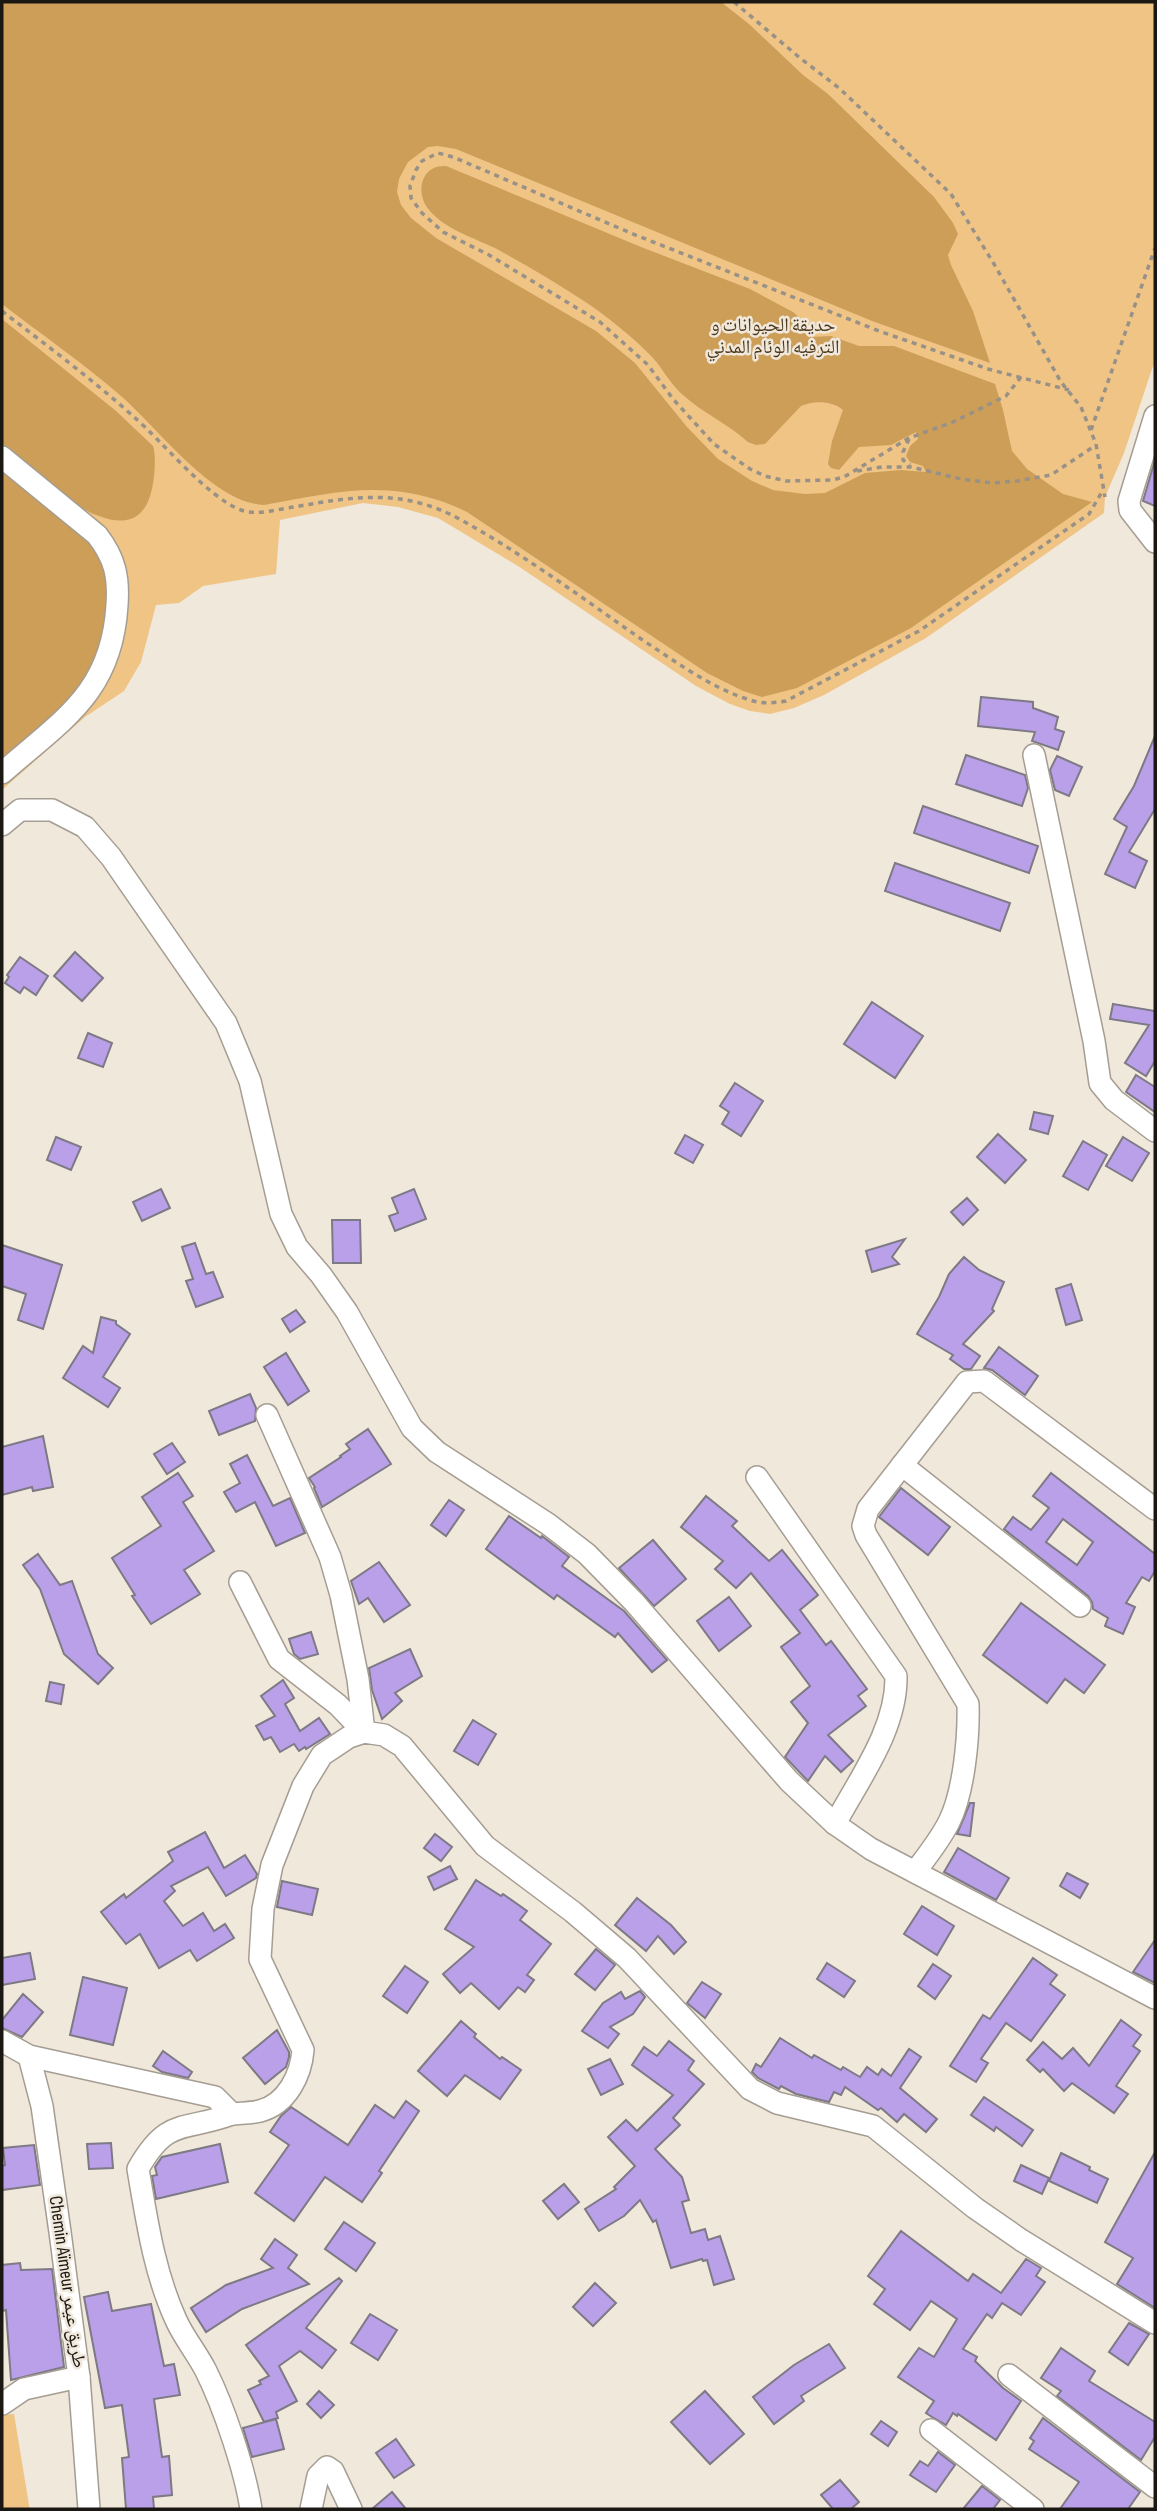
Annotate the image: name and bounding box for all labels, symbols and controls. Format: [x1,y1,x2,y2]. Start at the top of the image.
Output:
park label: حديقة الحيوانات و الترفيه الوئام المدني [707,314,839,361]
street label: Chemin Aïmeur طريق عيمر [44,2194,90,2370]

